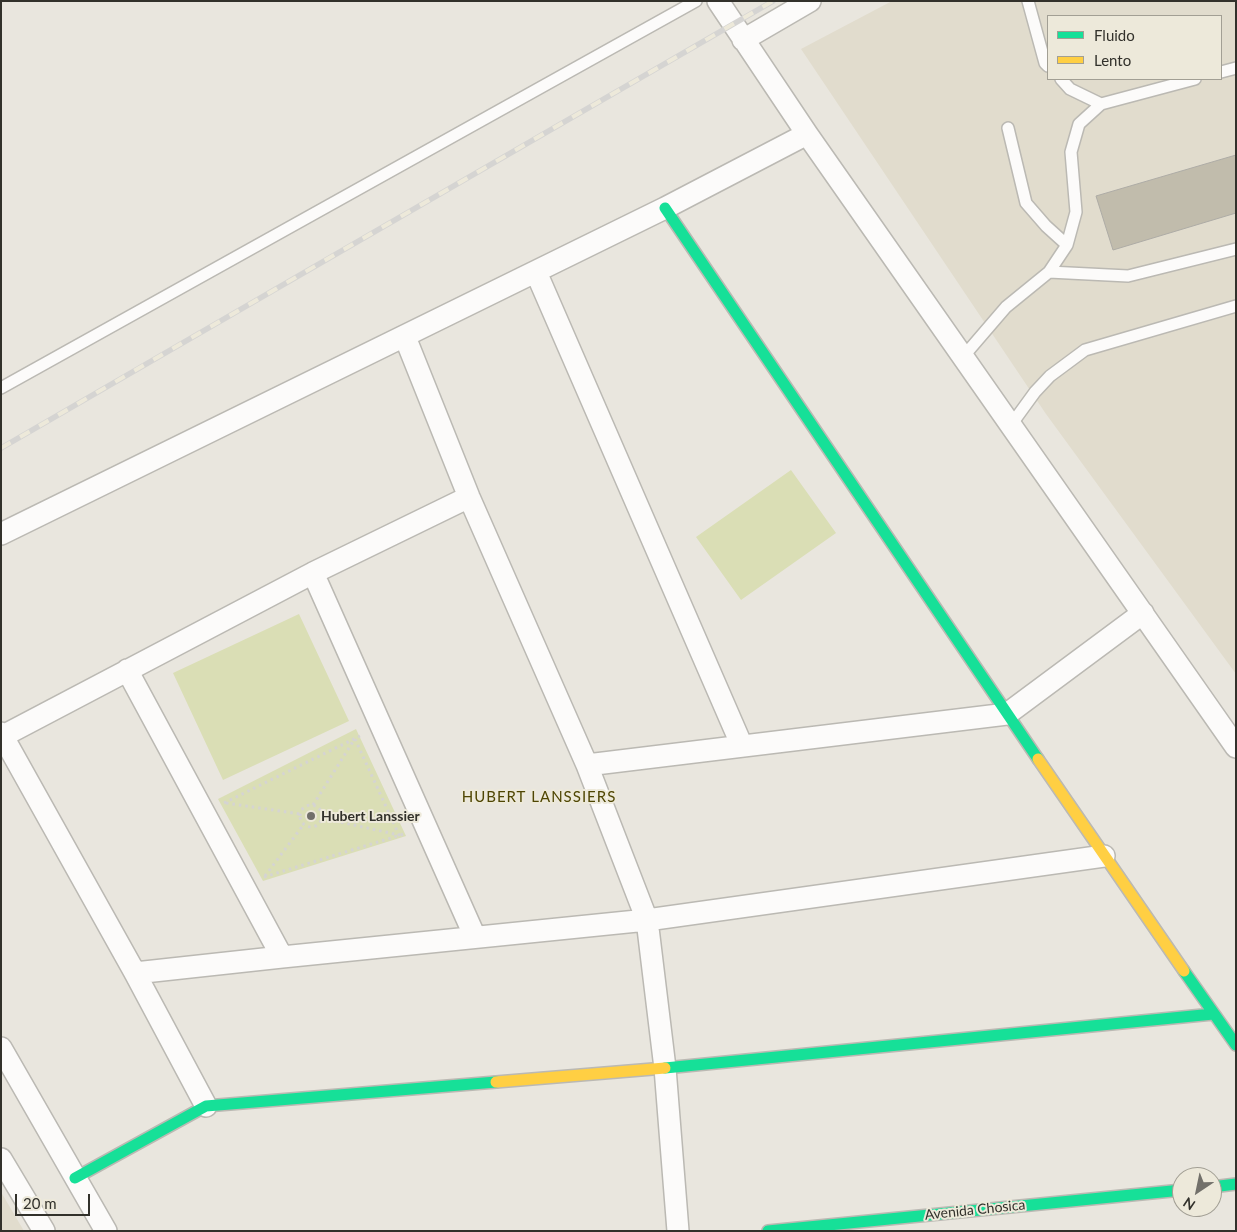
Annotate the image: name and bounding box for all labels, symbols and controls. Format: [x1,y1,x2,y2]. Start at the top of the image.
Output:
legend [1047,15,1222,80]
text: Fluido [1094,26,1135,44]
text: Lento [1094,51,1131,69]
district label: HUBERT LANSSIERS [460,788,618,806]
place label: Hubert Lanssier [321,808,420,824]
marker: Hubert Lanssier [305,810,317,822]
north arrow [1172,1167,1222,1217]
scale bar [18,1184,92,1216]
text: 20 m [23,1194,57,1212]
text: N [1180,1194,1198,1214]
street label: Avenida Chosica [924,1196,1026,1224]

